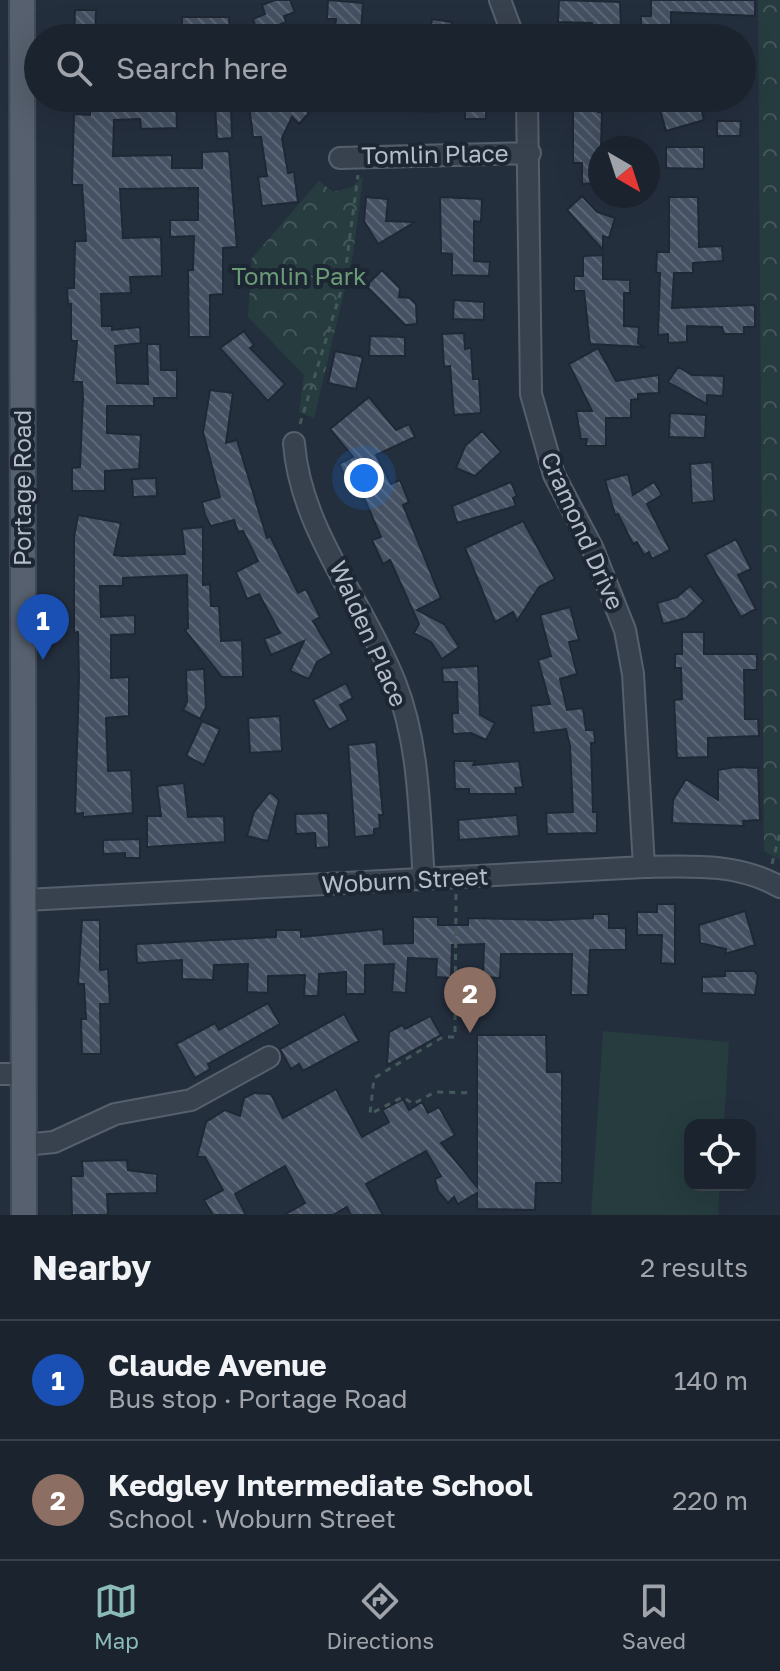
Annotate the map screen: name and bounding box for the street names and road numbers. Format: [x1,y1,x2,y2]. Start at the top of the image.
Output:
street label: Tomlin Place [361,138,509,169]
street label: Portage Road [7,410,36,566]
street label: Cramond Drive [536,447,631,614]
street label: Walden Place [324,556,414,711]
street label: Woburn Street [321,861,489,898]

